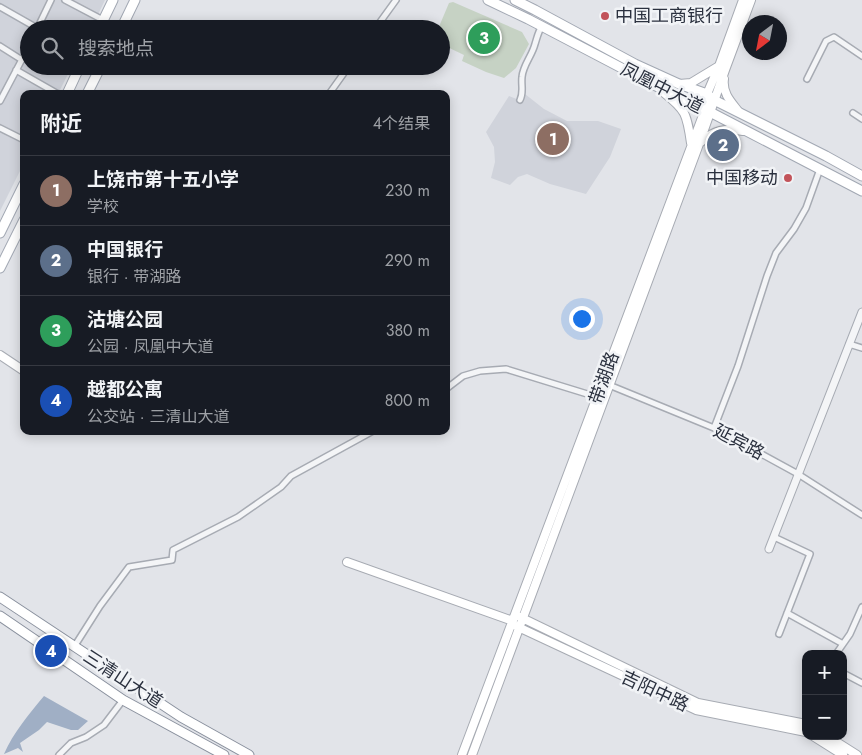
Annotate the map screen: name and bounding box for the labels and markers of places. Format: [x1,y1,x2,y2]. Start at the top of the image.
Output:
place label: 中国工商银行 [615,3,723,29]
marker: 中国工商银行 [599,10,611,22]
pin: 3 [468,19,500,57]
pin: 1 [537,120,569,158]
pin: 2 [707,126,739,164]
place label: 中国移动 [706,165,778,191]
marker: 中国移动 [782,172,794,184]
pin: 4 [35,632,67,670]

